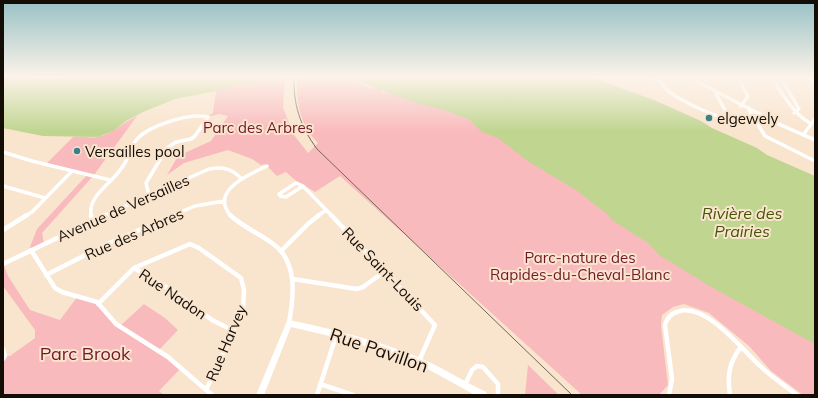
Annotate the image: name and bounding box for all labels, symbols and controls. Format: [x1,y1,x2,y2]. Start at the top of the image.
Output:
place label: elgewely [717,109,778,128]
marker: elgewely [704,113,714,123]
park label: Parc des Arbres [203,118,313,137]
place label: Versailles pool [85,142,184,161]
marker: Versailles pool [72,146,82,156]
street label: Avenue de Versailles [54,170,192,246]
water label: Rivière des Prairies [702,203,782,241]
street label: Rue des Arbres [82,204,186,264]
street label: Rue Saint-Louis [338,223,428,315]
park label: Parc-nature des Rapides-du-Cheval-Blanc [490,248,670,284]
street label: Rue Nadon [135,264,211,324]
street label: Rue Harvey [201,302,251,384]
street label: Rue Pavillon [327,322,431,378]
park label: Parc Brook [40,342,131,365]

